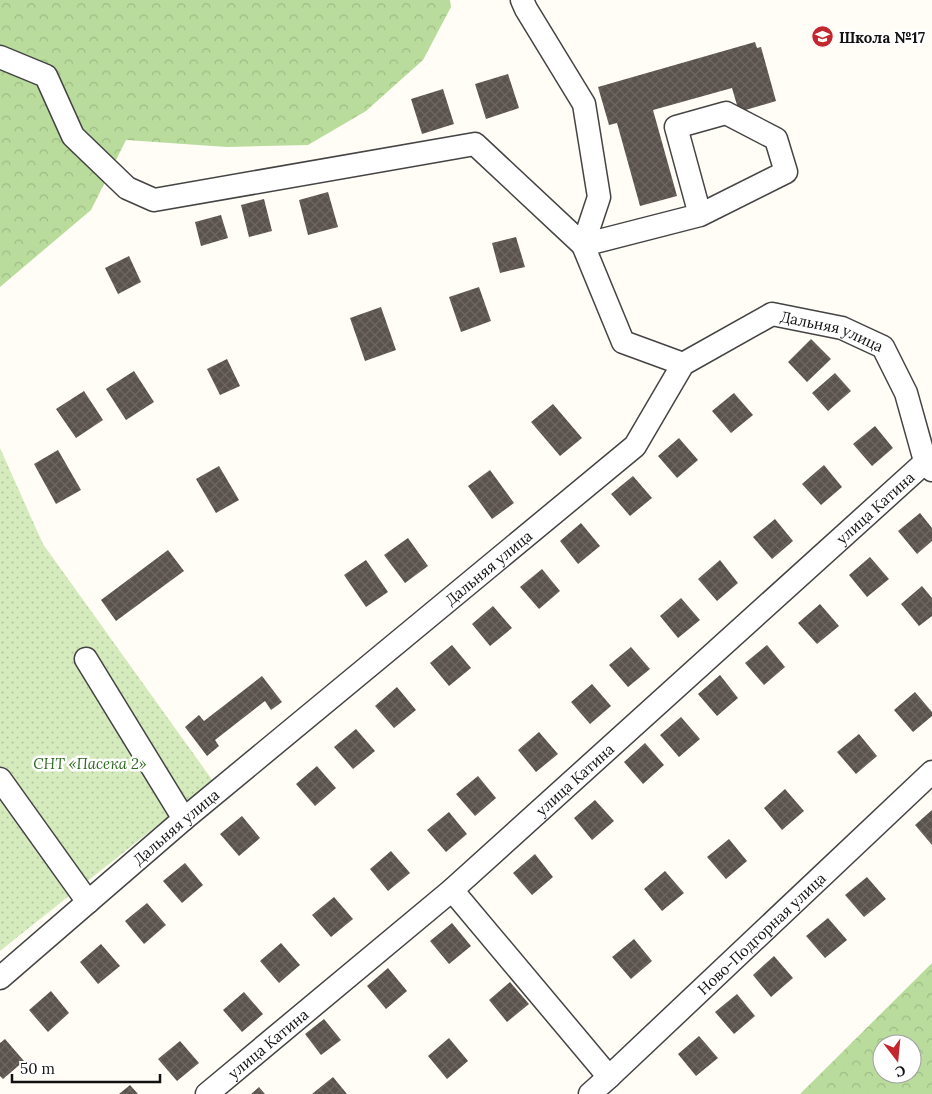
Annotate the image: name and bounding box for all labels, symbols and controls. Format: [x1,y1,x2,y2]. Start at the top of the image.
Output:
school or university icon: Школа №17 [811,25,835,49]
place label: Школа №17 [839,28,925,47]
street label: Дальняя улица [779,306,887,356]
street label: улица Катина [832,467,918,548]
street label: Дальняя улица [441,526,536,609]
street label: улица Катина [531,739,618,819]
park label: СНТ «Пасека 2» [33,754,147,773]
street label: Дальняя улица [129,784,223,869]
street label: Ново-Подгорная улица [693,868,830,998]
street label: улица Катина [224,1004,312,1082]
north arrow [872,1034,922,1084]
scale bar [12,1052,160,1084]
text: 50 m [20,1059,55,1078]
text: С [893,1062,908,1082]

